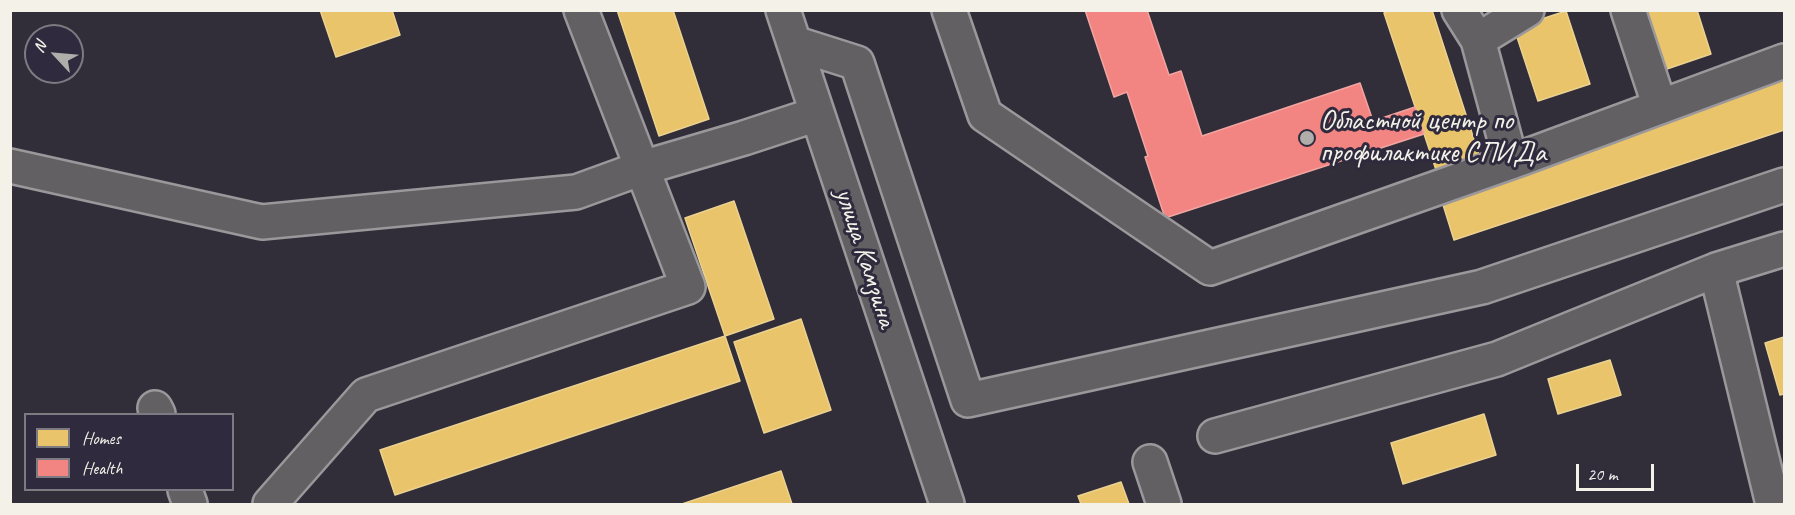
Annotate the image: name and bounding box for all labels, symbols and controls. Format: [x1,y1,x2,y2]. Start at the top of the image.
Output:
north arrow [24,24,84,84]
text: N [28,38,51,56]
place label: Областной центр по профилактике СПИДа [1320,105,1546,171]
marker: Областной центр по профилактике СПИДа [1298,129,1316,147]
street label: улица Камзина [827,184,903,332]
legend [24,413,234,491]
text: Homes [82,427,121,449]
scale bar [1579,452,1657,490]
text: Health [82,457,122,479]
text: 20 m [1587,463,1618,485]

